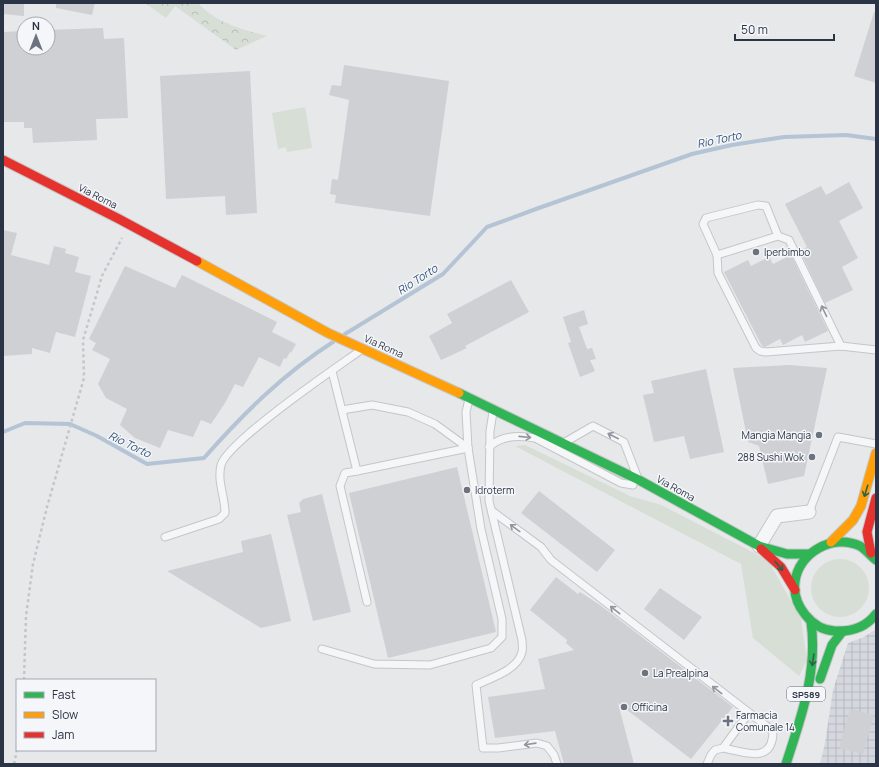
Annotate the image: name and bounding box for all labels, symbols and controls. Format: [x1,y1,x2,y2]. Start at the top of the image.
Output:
north arrow [16,16,56,56]
scale bar [735,16,834,42]
text: N [32,18,40,33]
text: 50 m [741,21,768,38]
water label: Rio Torto [695,127,744,151]
street label: Via Roma [76,180,120,212]
place label: Iperbimbo [764,245,810,259]
marker: Iperbimbo [751,247,761,257]
water label: Rio Torto [394,260,441,298]
one-way arrow [820,305,827,317]
street label: Via Roma [362,331,406,361]
water label: Rio Torto [106,427,155,461]
place label: Mangia Mangia [742,428,811,442]
marker: Mangia Mangia [814,430,824,440]
one-way arrow [607,432,619,439]
one-way arrow [518,433,531,441]
place label: 288 Sushi Wok [737,450,805,464]
marker: 288 Sushi Wok [807,452,817,462]
street label: Via Roma [654,472,698,504]
place label: Idroterm [475,483,514,497]
one-way arrow [862,484,869,497]
marker: Idroterm [462,485,472,495]
one-way arrow [509,524,520,532]
one-way arrow [774,561,783,572]
one-way arrow [609,605,620,614]
one-way arrow [809,654,817,667]
place label: La Prealpina [653,666,709,680]
marker: La Prealpina [640,668,650,678]
legend [16,679,156,751]
one-way arrow [712,685,723,694]
text: Fast [52,686,76,703]
road number: SP589 [787,687,825,701]
place label: Officina [632,700,668,714]
marker: Officina [619,702,629,712]
text: Slow [52,706,78,723]
place label: Farmacia Comunale 14 [736,708,795,734]
marker: Farmacia Comunale 14 [723,716,733,726]
text: Jam [52,726,74,743]
one-way arrow [524,740,537,748]

